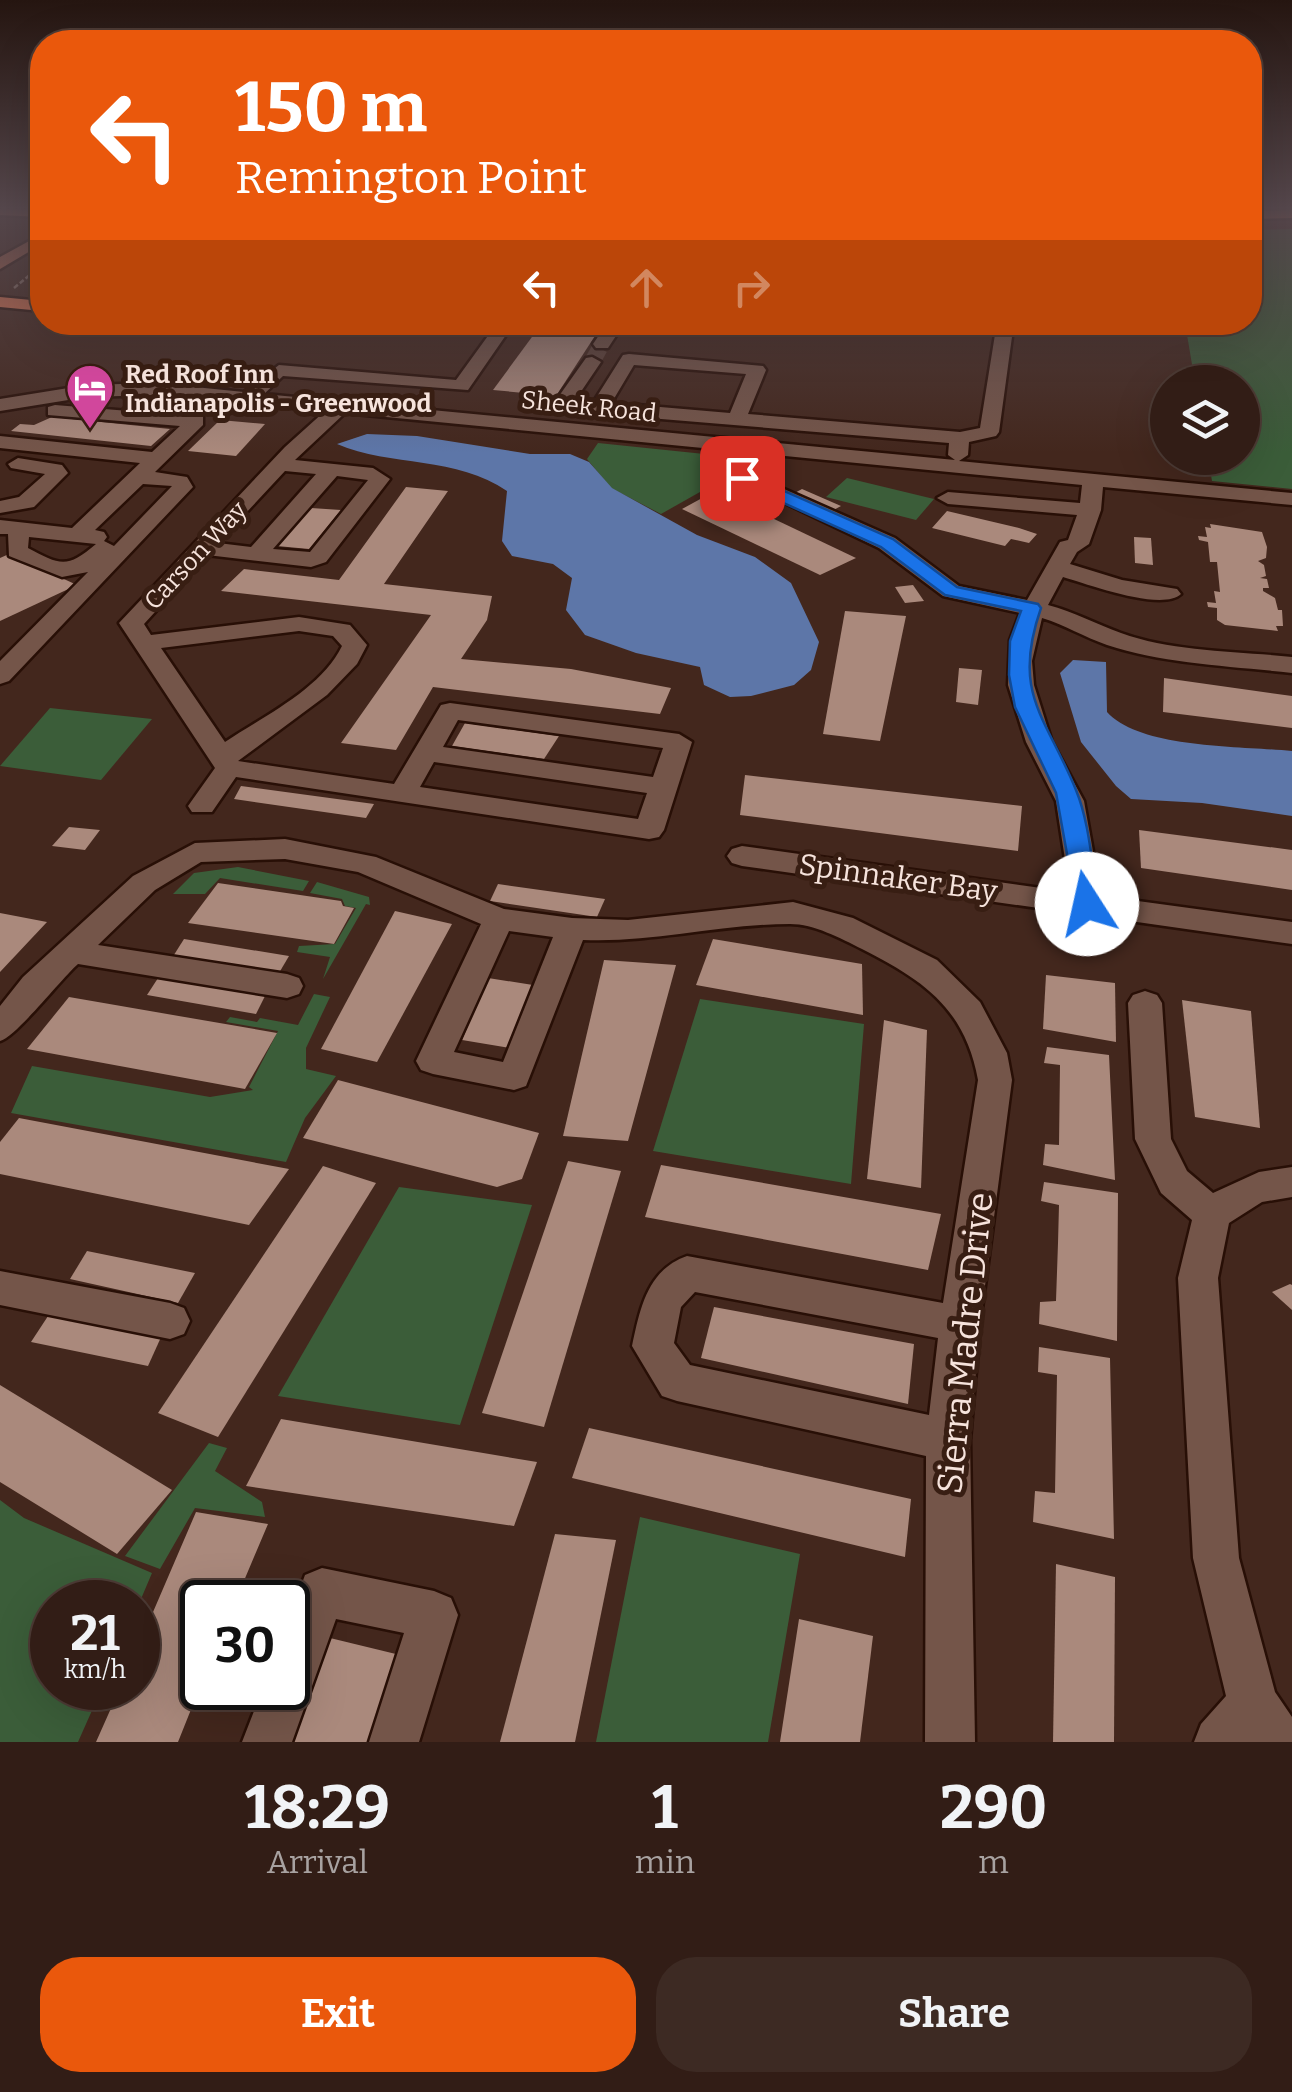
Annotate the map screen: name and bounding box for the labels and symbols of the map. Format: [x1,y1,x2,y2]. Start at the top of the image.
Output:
place label: Red Roof Inn Indianapolis - Greenwood [125,360,432,419]
hotel icon: Red Roof Inn Indianapolis - Greenwood [64,362,116,430]
street label: Sheek Road [520,385,658,429]
pin [700,436,785,521]
street label: Carson Way [138,495,254,616]
street label: Spinnaker Bay [797,846,1000,910]
position arrow [1035,852,1139,956]
street label: Sierra Madre Drive [928,1190,1002,1496]
speed limit sign: 30 [180,1580,310,1710]

